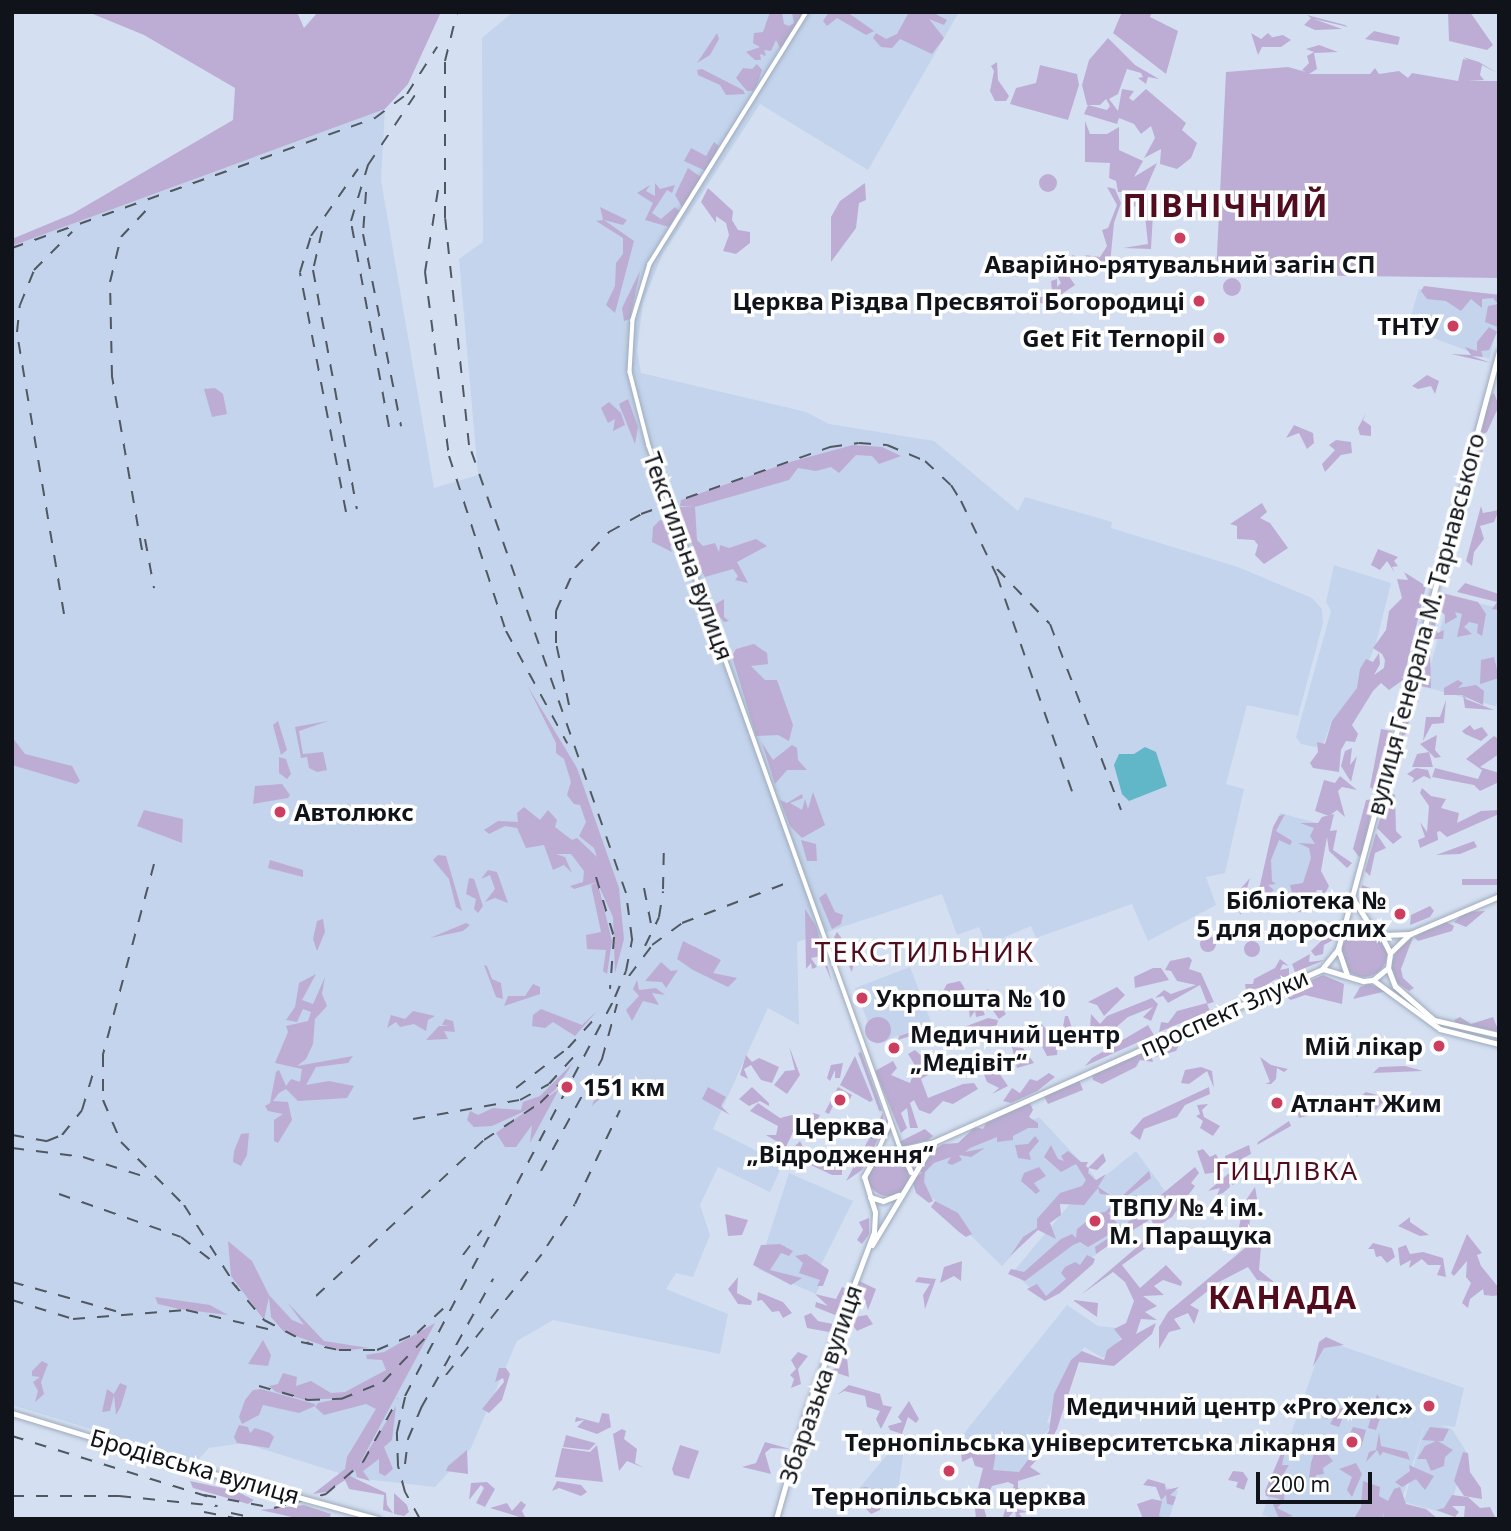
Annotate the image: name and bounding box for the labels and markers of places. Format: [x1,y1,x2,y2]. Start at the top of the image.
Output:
marker: Аварійно-рятувальний загін СП [1172,230,1188,246]
place label: Аварійно-рятувальний загін СП [985,250,1375,278]
place label: Церква Різдва Пресвятої Богородиці [733,287,1185,315]
marker: Церква Різдва Пресвятої Богородиці [1191,293,1207,309]
place label: ТНТУ [1377,312,1439,340]
marker: ТНТУ [1445,318,1461,334]
place label: Get Fit Ternopil [1022,324,1205,352]
marker: Get Fit Ternopil [1211,330,1227,346]
place label: Автолюкс [294,798,414,826]
marker: Автолюкс [272,804,288,820]
place label: Бібліотека № 5 для дорослих [1197,886,1386,942]
marker: Бібліотека № 5 для дорослих [1392,906,1408,922]
place label: Укрпошта № 10 [876,984,1066,1012]
marker: Укрпошта № 10 [854,990,870,1006]
place label: Медичний центр „Медівіт“ [910,1020,1120,1076]
place label: Мій лікар [1304,1032,1423,1060]
marker: Мій лікар [1429,1036,1449,1056]
marker: Медичний центр „Медівіт“ [884,1038,904,1058]
place label: 151 км [583,1073,665,1101]
marker: 151 км [557,1077,577,1097]
place label: Атлант Жим [1291,1089,1442,1117]
marker: Церква „Відродження“ [832,1092,848,1108]
marker: Атлант Жим [1269,1095,1285,1111]
place label: Церква „Відродження“ [746,1112,934,1168]
place label: ТВПУ № 4 ім. М. Паращука [1109,1193,1272,1249]
marker: ТВПУ № 4 ім. М. Паращука [1087,1213,1103,1229]
place label: Медичний центр «Pro хелс» [1066,1392,1413,1420]
marker: Медичний центр «Pro хелс» [1419,1396,1439,1416]
place label: Тернопільська університетська лікарня [845,1428,1336,1456]
marker: Тернопільська університетська лікарня [1342,1432,1362,1452]
marker: Тернопільська церква [941,1463,957,1479]
place label: Тернопільська церква [812,1482,1086,1510]

